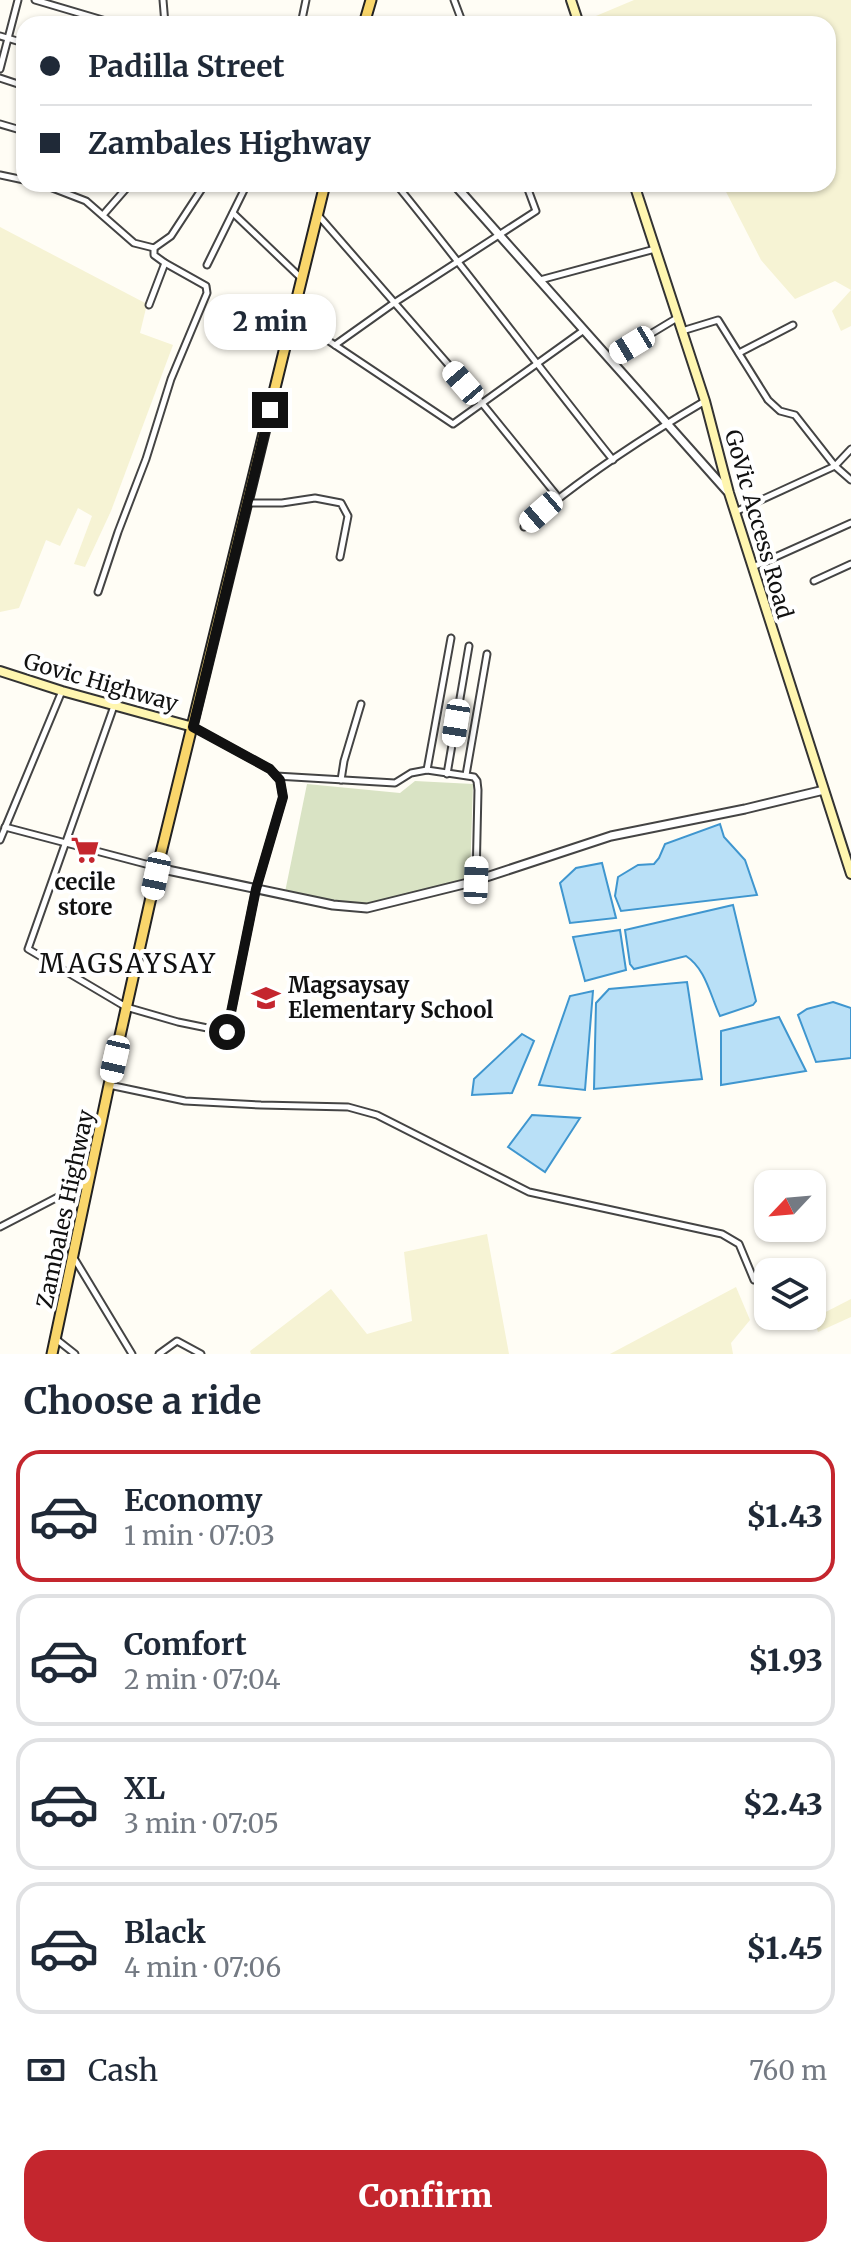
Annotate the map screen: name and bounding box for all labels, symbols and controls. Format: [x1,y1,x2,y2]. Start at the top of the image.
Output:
text: Padilla Street [88,47,285,85]
text: Zambales Highway [88,124,371,162]
callout: 2 min [204,294,336,350]
text: 2 min [233,305,307,338]
car [605,322,659,368]
car [438,357,488,409]
route end [252,392,288,428]
street label: GoVic Access Road [719,426,799,622]
car [515,487,567,537]
street label: Govic Highway [21,647,182,717]
car [440,697,472,749]
supermarket icon: cecile store [70,835,100,865]
car [139,850,173,902]
car [463,856,489,904]
place label: cecile store [54,868,116,921]
district label: MAGSAYSAY [39,947,217,980]
place label: Magsaysay Elementary School [288,971,493,1024]
school or university icon: Magsaysay Elementary School [251,983,281,1013]
route start [209,1014,245,1050]
car [98,1033,132,1085]
street label: Zambales Highway [30,1107,100,1311]
north arrow [754,1170,826,1242]
map controls [754,1170,826,1330]
button: layers [754,1258,826,1330]
text: Choose a ride [24,1379,261,1424]
icon: car [28,1480,100,1552]
text: Economy [124,1481,262,1519]
text: $1.43 [746,1497,823,1535]
text: 1 min · 07:03 [124,1519,275,1552]
icon: car [28,1624,100,1696]
text: Comfort [124,1625,247,1663]
text: $1.93 [748,1641,823,1679]
text: 2 min · 07:04 [124,1663,281,1696]
icon: car [28,1768,100,1840]
text: XL [124,1769,165,1807]
text: $2.43 [743,1785,823,1823]
text: 3 min · 07:05 [124,1807,279,1840]
icon: car [28,1912,100,1984]
text: Black [124,1913,206,1951]
text: $1.45 [746,1929,823,1967]
text: 4 min · 07:06 [124,1951,281,1984]
icon: cash [24,2048,68,2092]
text: Cash [88,2051,158,2089]
text: 760 m [749,2054,827,2087]
button: Confirm [24,2150,827,2242]

